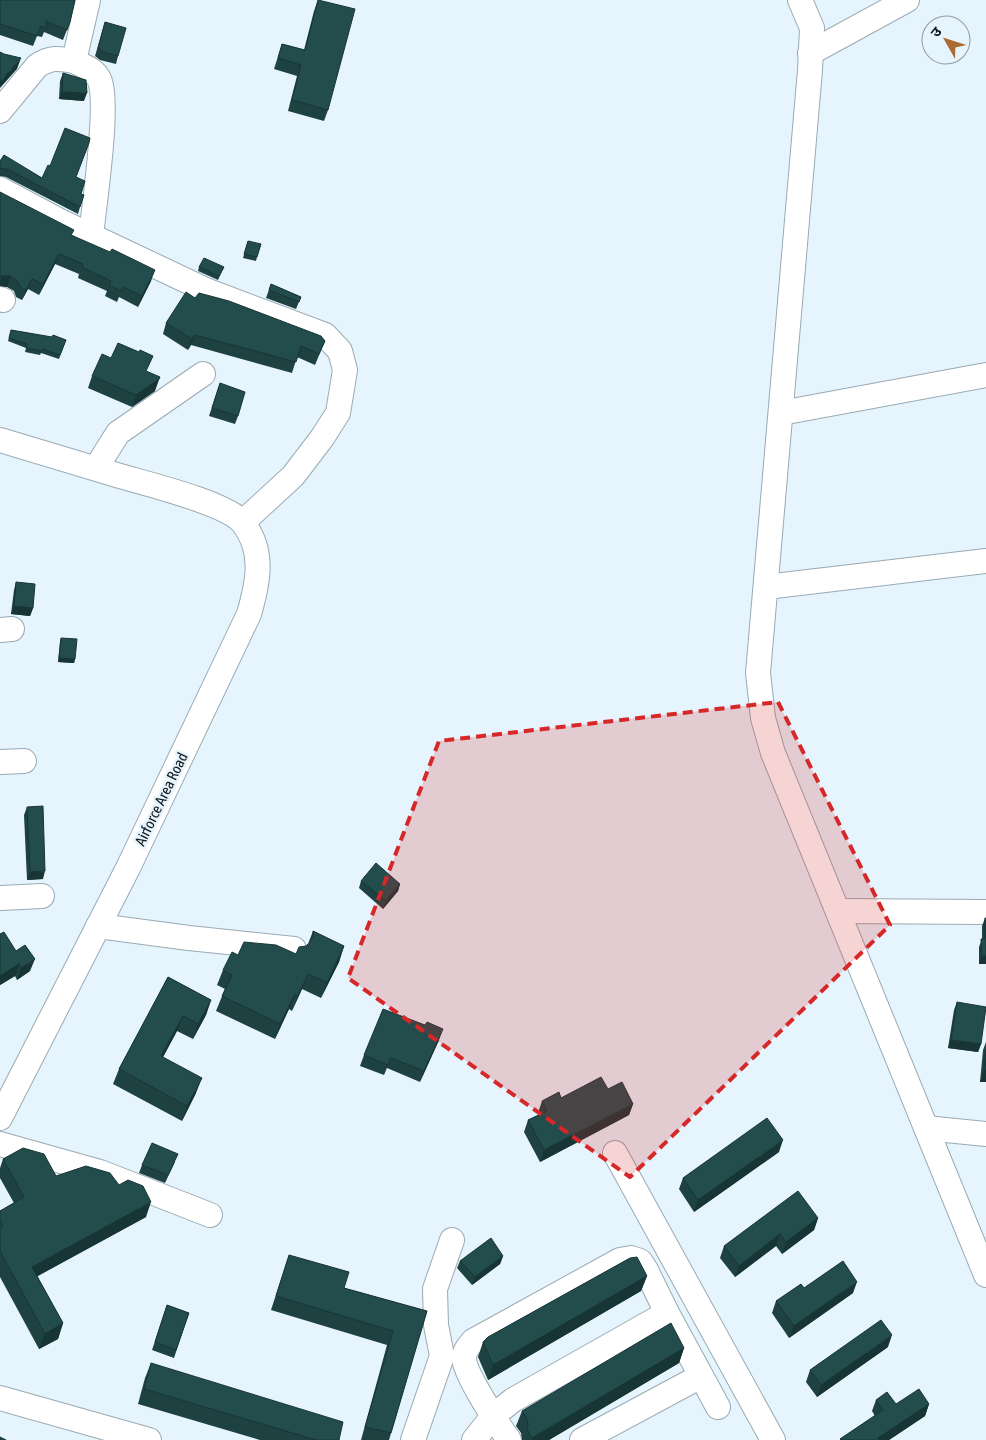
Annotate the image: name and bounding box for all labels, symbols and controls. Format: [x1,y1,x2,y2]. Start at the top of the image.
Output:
north arrow [921,15,971,65]
text: उ [927,23,945,40]
street label: Airforce Area Road [131,750,191,848]

